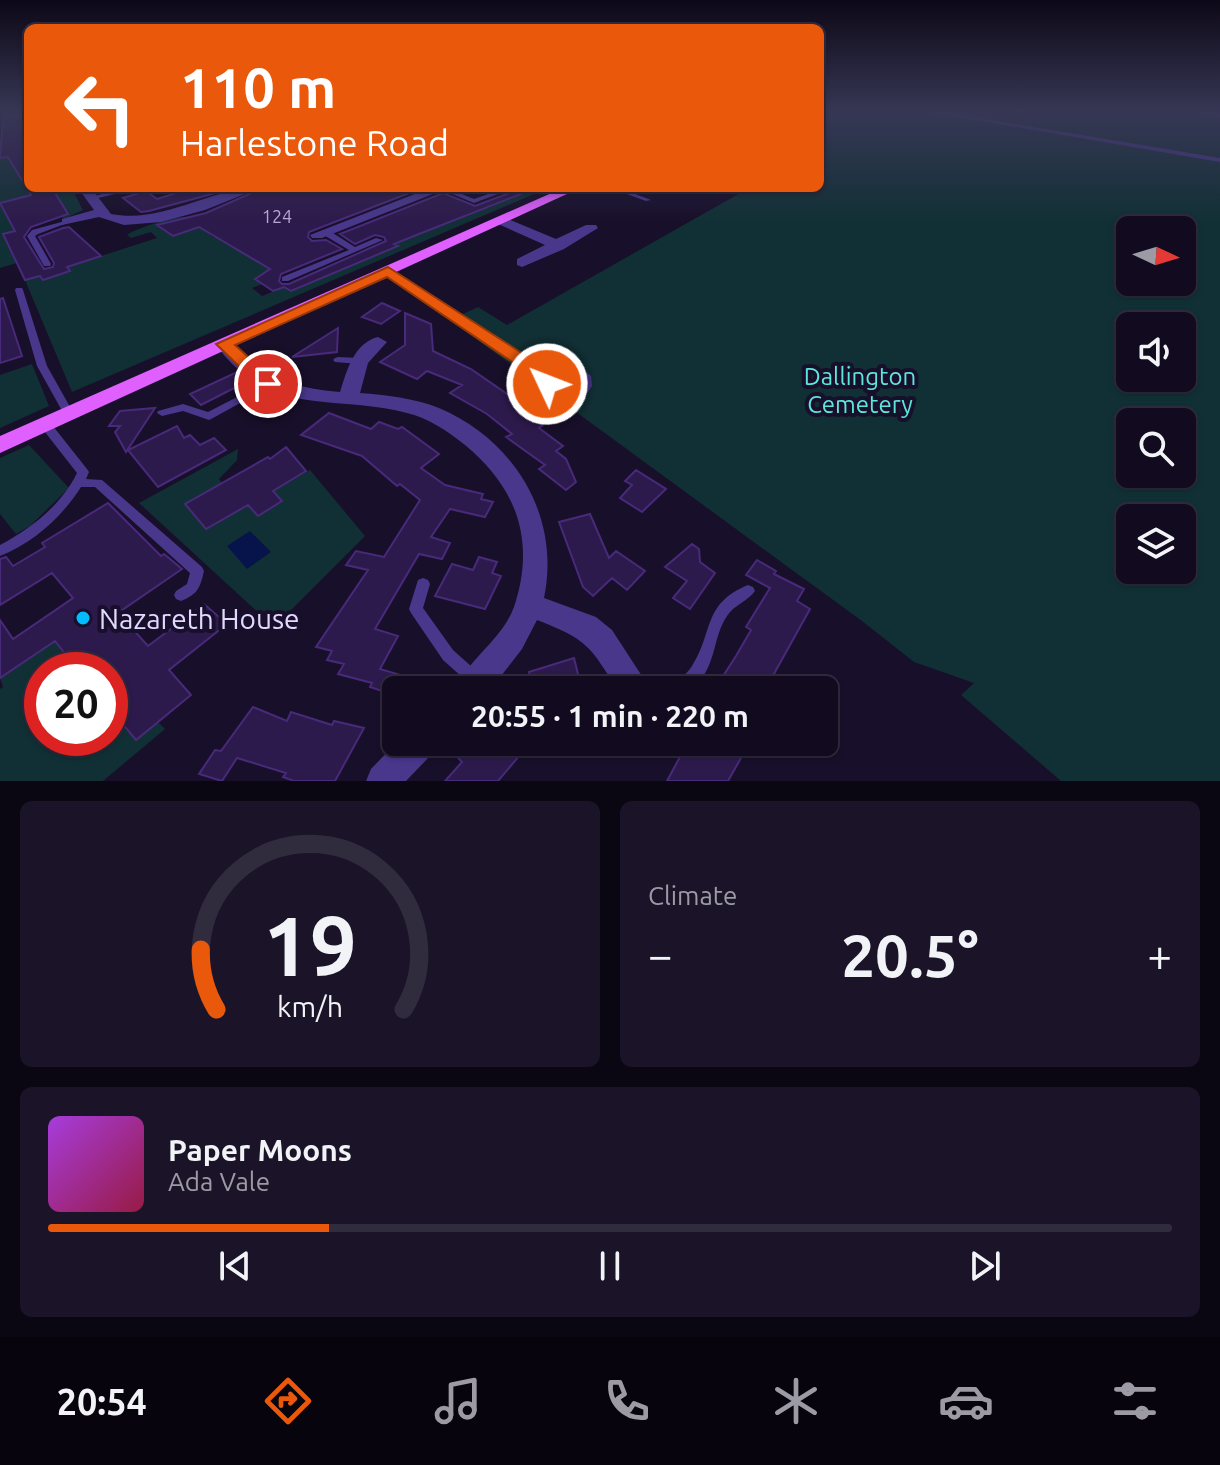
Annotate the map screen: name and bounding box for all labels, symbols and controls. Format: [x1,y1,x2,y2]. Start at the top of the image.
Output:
icon: left [48,56,152,160]
text: 110 m [180,56,336,119]
text: Harlestone Road [180,122,449,163]
house number: 124 [262,206,292,226]
north arrow [1116,216,1196,296]
map controls [1116,216,1196,584]
button: sound [1116,312,1196,392]
position arrow [505,342,589,426]
pin [234,350,302,418]
icon: arrive [246,362,290,406]
park label: Dallington Cemetery [804,363,916,418]
button: search [1116,408,1196,488]
button: layers [1116,504,1196,584]
place label: Nazareth House [99,603,300,634]
marker: Nazareth House [74,609,92,627]
speed limit sign: 20 [24,652,128,756]
text: 20:55 · 1 min · 220 m [471,699,749,733]
text: Climate [648,881,737,910]
text: 19 [263,898,357,992]
text: 20.5° [841,921,979,988]
text: − [648,930,673,979]
text: + [1147,930,1172,979]
text: km/h [277,990,343,1022]
text: Paper Moons [168,1133,352,1167]
text: Ada Vale [168,1167,270,1196]
icon: previous [213,1244,257,1288]
icon: pause [588,1244,632,1288]
icon: next [963,1244,1007,1288]
icon: directions [260,1373,316,1429]
icon: music [430,1373,486,1429]
icon: phone [599,1373,655,1429]
icon: climate [768,1373,824,1429]
icon: car [938,1373,994,1429]
icon: filters [1107,1373,1163,1429]
text: 20:54 [57,1381,147,1422]

